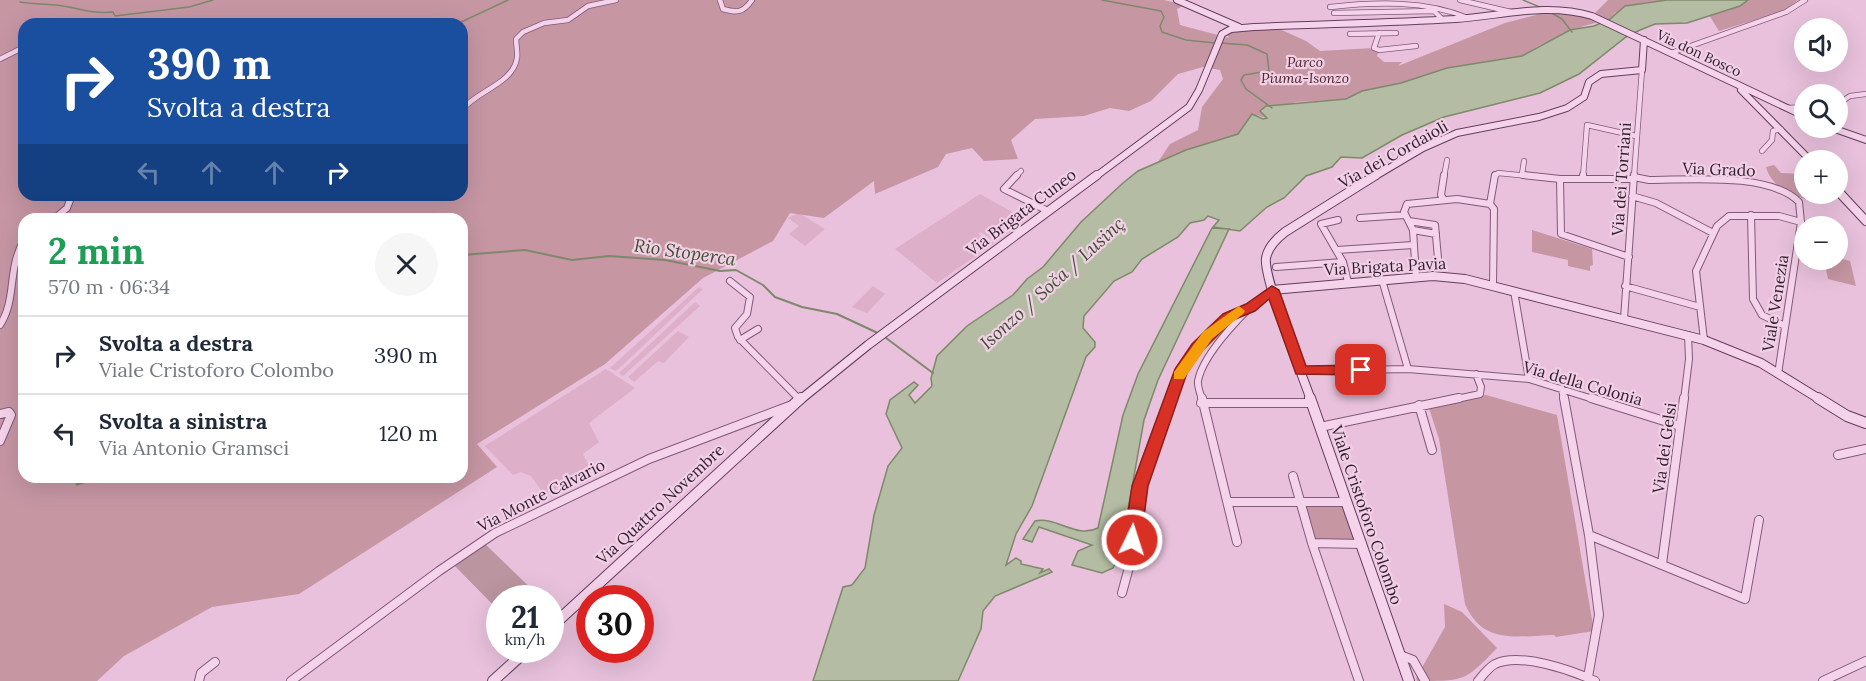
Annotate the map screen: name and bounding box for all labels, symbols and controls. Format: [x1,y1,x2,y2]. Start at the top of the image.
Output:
map controls [1794,18,1848,270]
button: sound [1794,18,1848,72]
street label: Via don Bosco [1653,25,1744,80]
text: 390 m [147,37,271,91]
icon: right [48,42,126,120]
park label: Parco Piuma-Isonzo [1261,53,1349,87]
button: search [1794,84,1848,138]
text: Svolta a destra [147,90,331,124]
street label: Via dei Cordaioli [1334,116,1451,193]
street label: Via dei Torriani [1607,122,1635,237]
button: + [1794,150,1848,204]
icon: left [132,156,165,189]
icon: ahead [195,156,228,189]
icon: ahead [258,156,291,189]
icon: right [321,156,354,189]
street label: Via Grado [1681,158,1756,180]
street label: Via Brigata Cuneo [961,164,1080,260]
water label: Isonzo / Soča / Lusinç [975,212,1129,354]
button: − [1794,216,1848,270]
text: 2 min [48,228,145,274]
button: close [375,233,438,296]
water label: Rio Stoperca [633,233,738,271]
street label: Via Brigata Pavia [1322,253,1447,279]
street label: Viale Venezia [1757,253,1793,354]
text: 570 m · 06:34 [48,274,170,299]
text: Svolta a destra [99,329,253,357]
icon: right [48,339,81,372]
text: 390 m [374,341,438,369]
pin [1335,344,1386,395]
icon: arrive [1344,353,1377,386]
street label: Via della Colonia [1520,356,1645,410]
text: Viale Cristoforo Colombo [99,357,334,382]
street label: Via dei Gelsi [1648,401,1680,496]
text: Svolta a sinistra [99,407,267,435]
icon: left [48,417,81,450]
text: 120 m [379,419,438,447]
street label: Viale Cristoforo Colombo [1327,422,1407,607]
text: Via Antonio Gramsci [99,435,289,460]
street label: Via Quattro Novembre [591,439,728,569]
street label: Via Monte Calvario [473,454,608,536]
position arrow [1100,508,1164,572]
speed limit sign: 30 [576,585,654,663]
text: 21 [511,598,539,636]
text: km/h [505,630,545,649]

